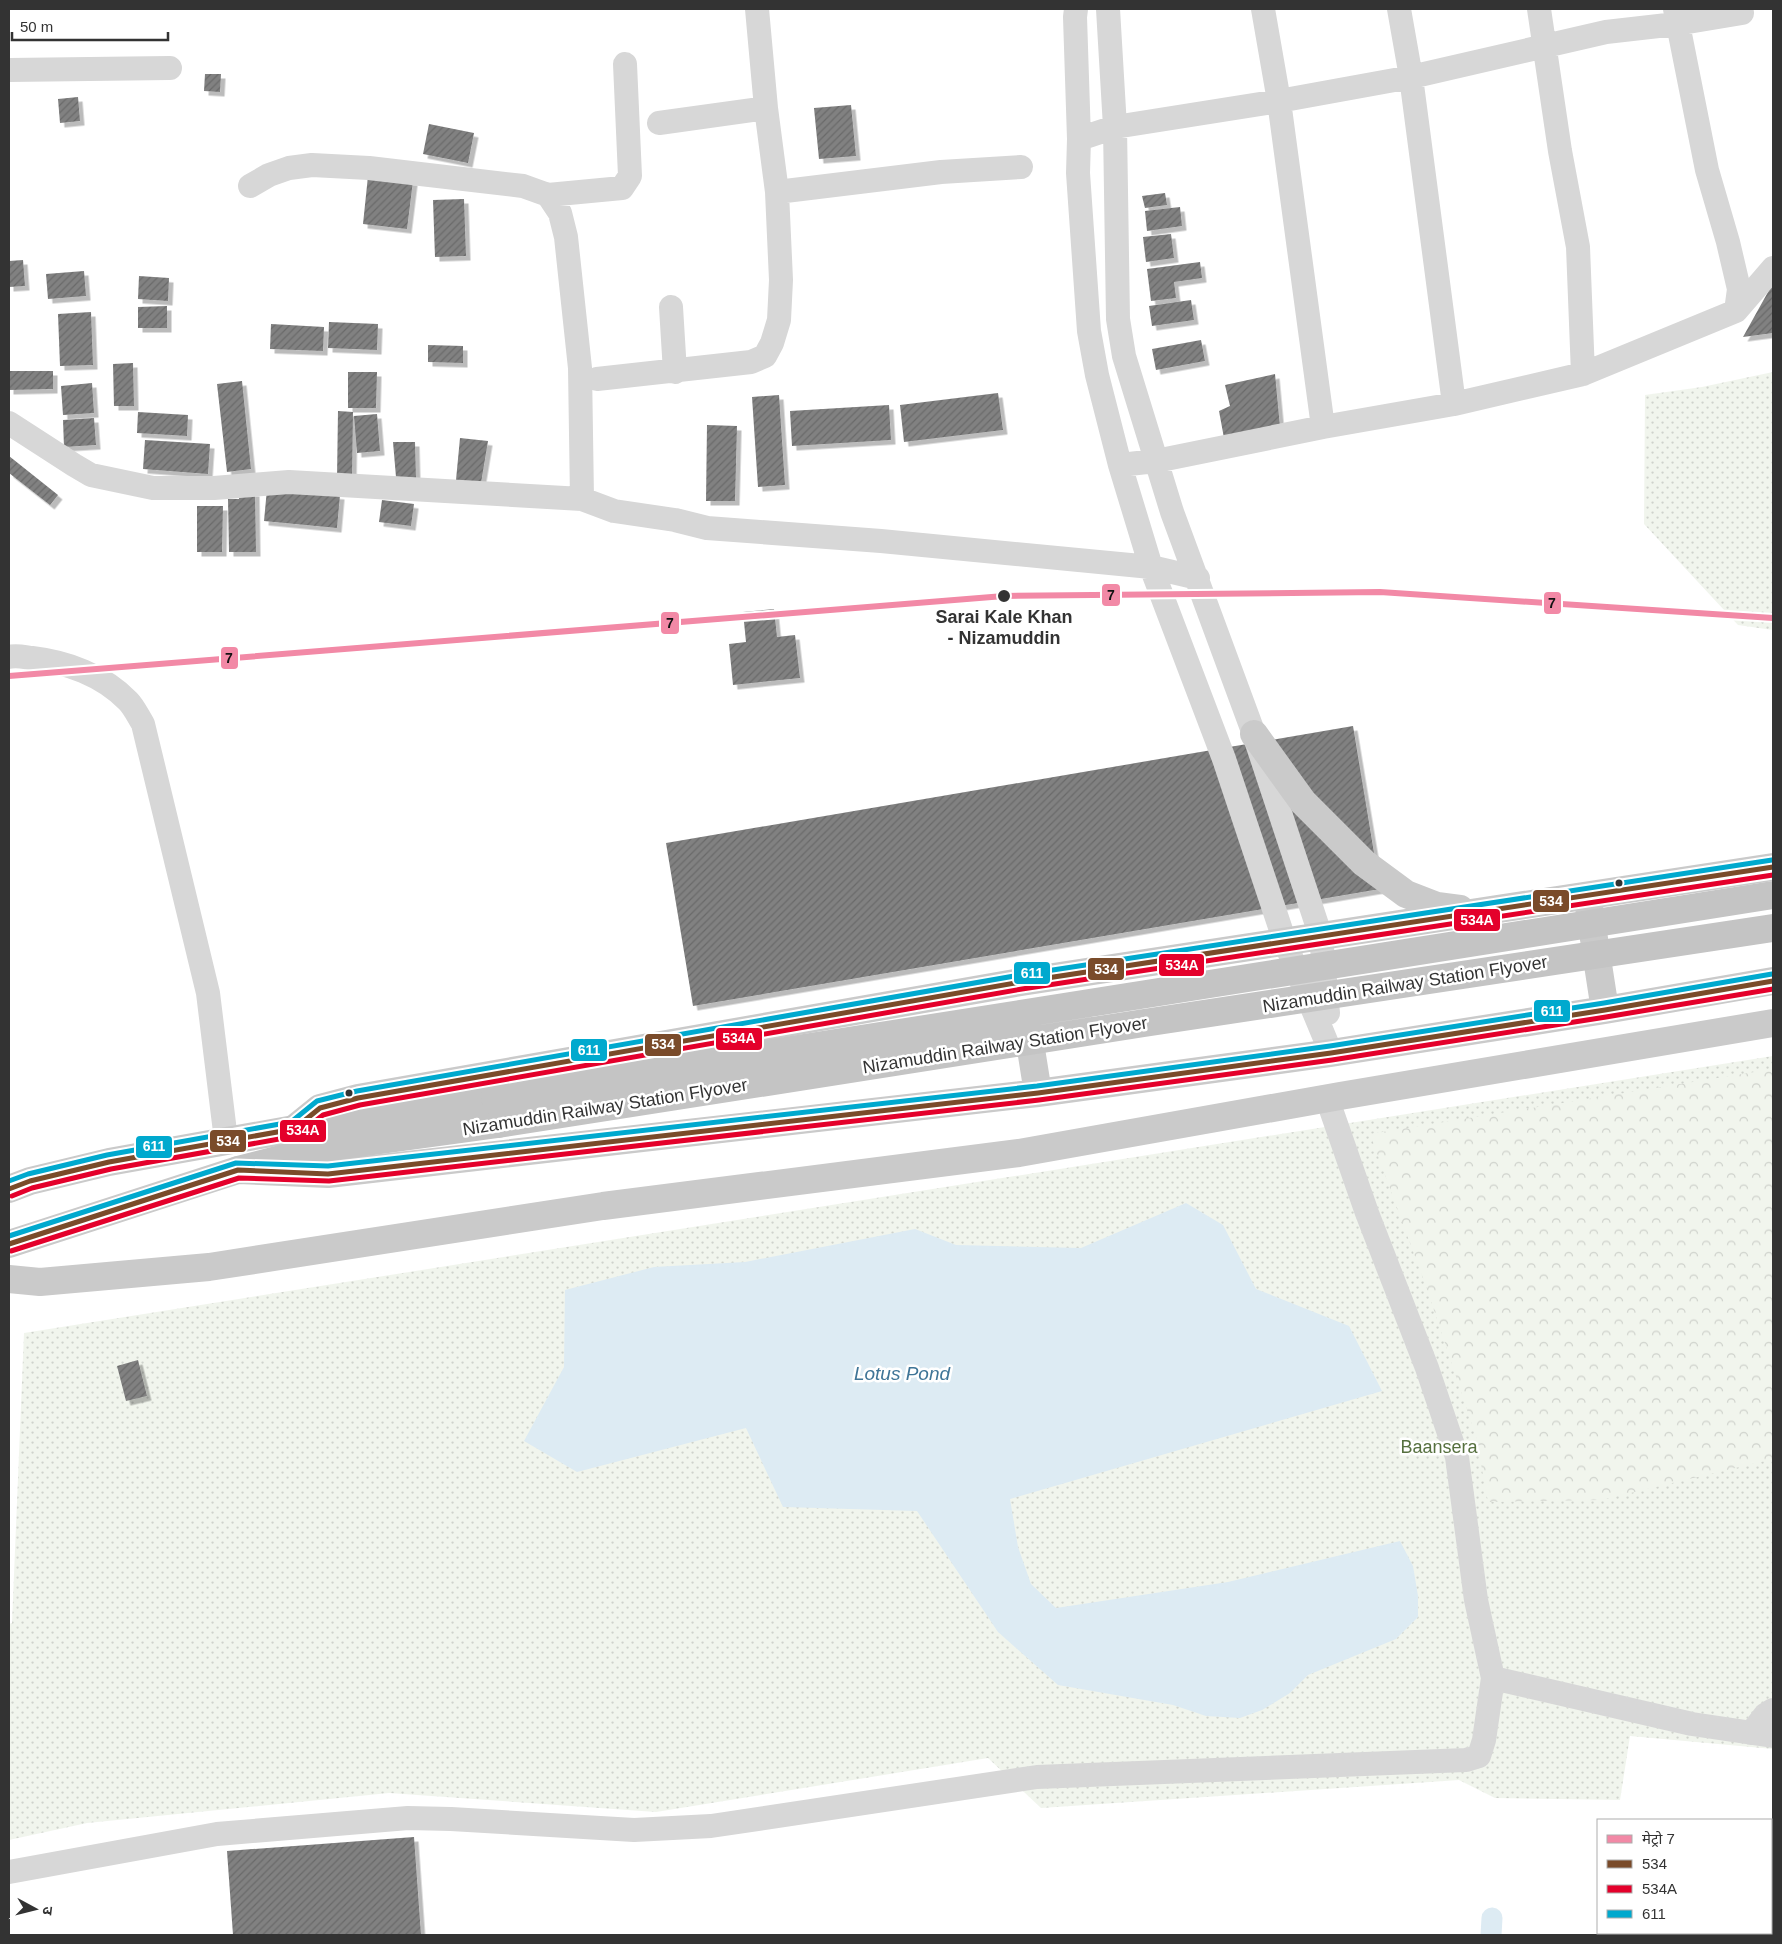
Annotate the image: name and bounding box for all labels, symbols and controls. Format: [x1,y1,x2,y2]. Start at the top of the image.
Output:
scale bar [12,10,169,42]
text: 50 m [20,18,53,35]
line badge: 7 [1101,583,1121,607]
text: 7 [1107,587,1115,603]
marker: Sarai Kale Khan - Nizamuddin [996,588,1012,604]
line badge: 7 [1543,591,1562,615]
text: 7 [1548,595,1556,611]
place label: Sarai Kale Khan - Nizamuddin [935,607,1073,648]
line badge: 7 [660,611,680,635]
text: 7 [666,615,674,631]
line badge: 7 [220,646,239,670]
text: 7 [225,650,233,666]
unlabelled marker [1614,878,1624,888]
line badge: 534 [1532,889,1570,913]
text: 534 [1539,893,1563,909]
line badge: 534A [1453,908,1501,932]
text: 534A [1460,912,1494,928]
street label: Nizamuddin Railway Station Flyover [1261,952,1549,1016]
line badge: 534A [1158,953,1205,977]
line badge: 534 [1087,957,1125,981]
text: 534A [1165,957,1199,973]
line badge: 611 [1013,961,1051,985]
text: 534 [1094,961,1118,977]
text: 611 [1021,965,1044,981]
line badge: 611 [1533,999,1571,1023]
text: 611 [1541,1003,1564,1019]
street label: Nizamuddin Railway Station Flyover [861,1013,1149,1077]
line badge: 534A [715,1027,763,1051]
text: 534A [722,1030,756,1046]
line badge: 534 [644,1033,682,1057]
text: 534 [651,1036,675,1052]
line badge: 611 [570,1038,608,1062]
text: 611 [578,1042,601,1058]
street label: Nizamuddin Railway Station Flyover [461,1075,749,1139]
unlabelled marker [344,1088,354,1098]
line badge: 534A [279,1119,327,1143]
text: 534A [286,1122,320,1138]
line badge: 534 [209,1129,247,1153]
text: 534 [216,1133,240,1149]
line badge: 611 [135,1135,173,1159]
text: 611 [143,1138,166,1154]
water label: Lotus Pond [854,1363,951,1384]
park label: Baansera [1400,1437,1479,1457]
legend [1597,1819,1772,1934]
text: मेट्रो 7 [1642,1830,1675,1848]
text: 534 [1642,1855,1667,1872]
text: 534A [1642,1880,1677,1897]
north arrow [10,1884,60,1934]
text: 611 [1642,1905,1666,1922]
text: उ [39,1906,56,1916]

